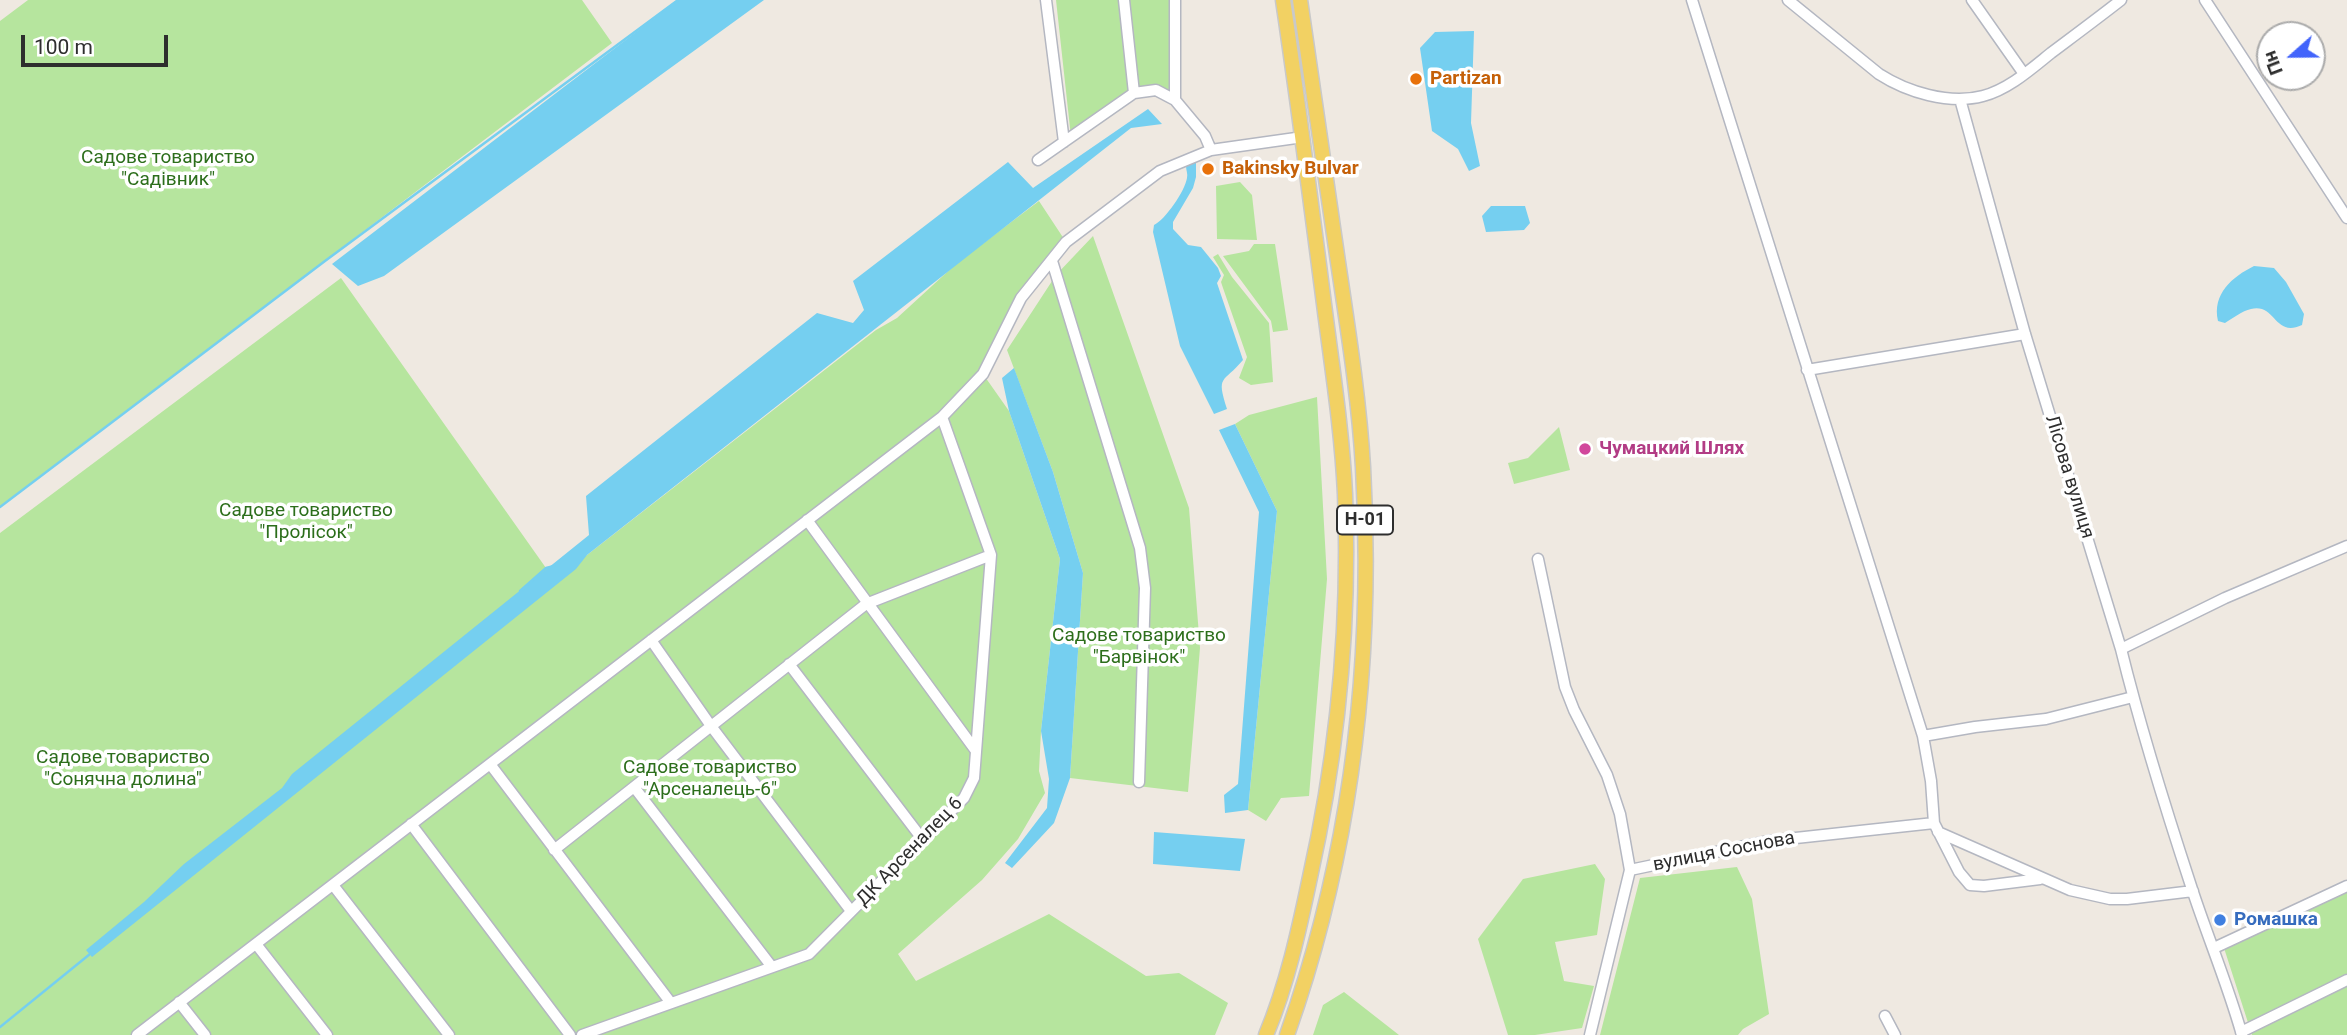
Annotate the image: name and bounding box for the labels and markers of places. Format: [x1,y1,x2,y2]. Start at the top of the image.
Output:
place label: Partizan [1430,68,1502,90]
marker: Partizan [1408,71,1424,87]
place label: Bakinsky Bulvar [1222,158,1359,180]
marker: Bakinsky Bulvar [1200,161,1216,177]
place label: Чумацкий Шлях [1599,438,1744,460]
marker: Чумацкий Шлях [1577,441,1593,457]
place label: Ромашка [2234,909,2318,931]
marker: Ромашка [2212,912,2228,928]

